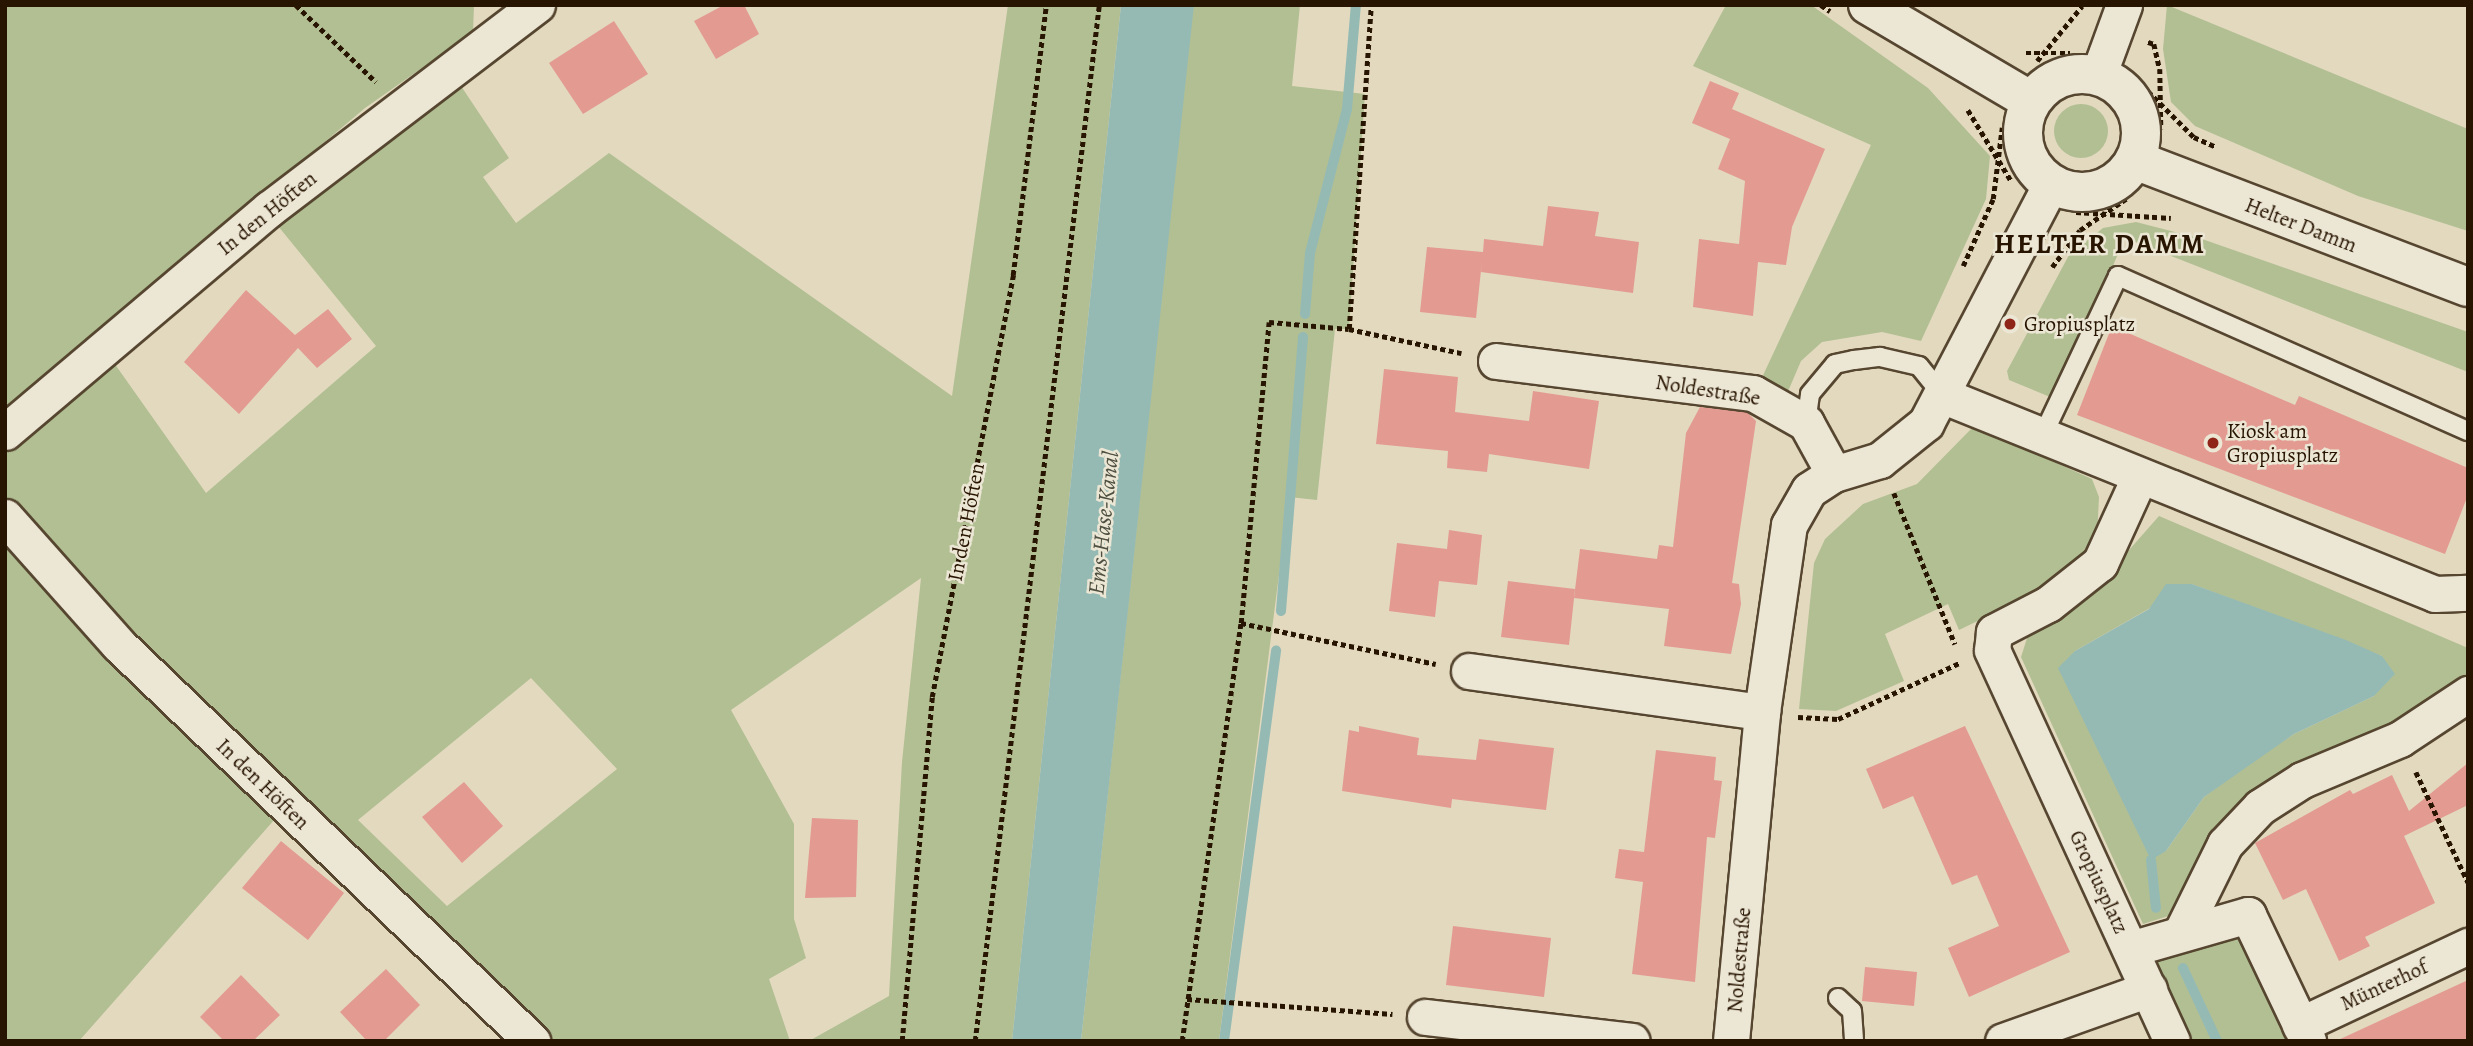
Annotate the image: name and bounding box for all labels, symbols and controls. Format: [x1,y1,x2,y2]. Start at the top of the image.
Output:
street label: In den Höften [213,166,321,260]
street label: Helter Damm [2241,192,2361,258]
district label: HELTER DAMM [1995,227,2205,261]
place label: Gropiusplatz [2024,311,2135,337]
marker: Gropiusplatz [2002,316,2018,332]
street label: Noldestraße [1654,369,1762,411]
place label: Kiosk am Gropiusplatz [2227,418,2338,468]
marker: Kiosk am Gropiusplatz [2205,435,2221,451]
water label: Ems-Hase-Kanal [1083,450,1125,596]
street label: In den Höften [942,461,990,583]
street label: In den Höften [211,733,315,835]
street label: Gropiusplatz [2064,826,2134,938]
street label: Noldestraße [1722,906,1756,1014]
street label: Münterhof [2336,954,2432,1016]

